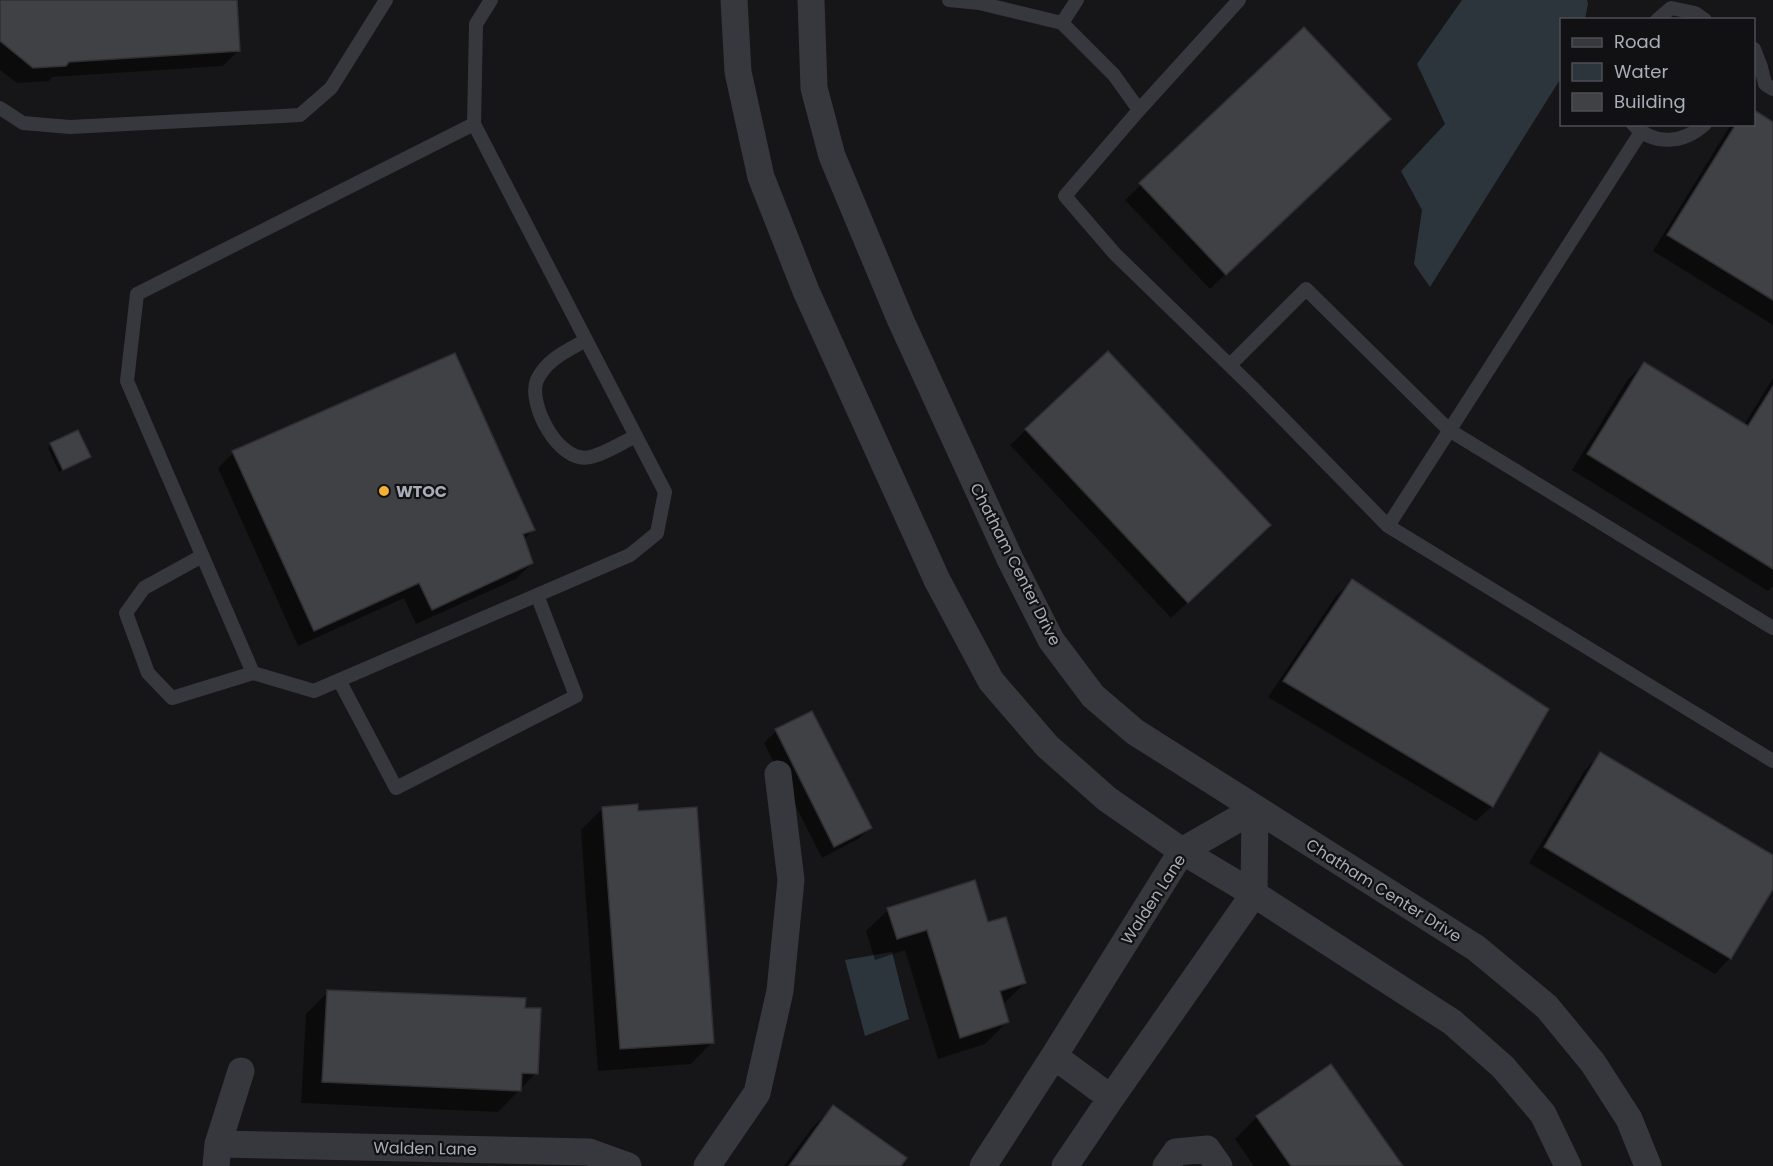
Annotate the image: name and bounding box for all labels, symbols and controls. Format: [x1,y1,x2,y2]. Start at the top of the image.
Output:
legend [1560,18,1755,126]
text: Road [1614,29,1661,54]
text: Water [1614,59,1668,84]
text: Building [1614,89,1686,114]
street label: Chatham Center Drive [965,479,1067,650]
place label: WTOC [396,480,447,503]
marker: WTOC [377,484,391,498]
street label: Chatham Center Drive [1301,833,1466,948]
street label: Walden Lane [1116,850,1191,949]
street label: Walden Lane [373,1136,477,1161]

